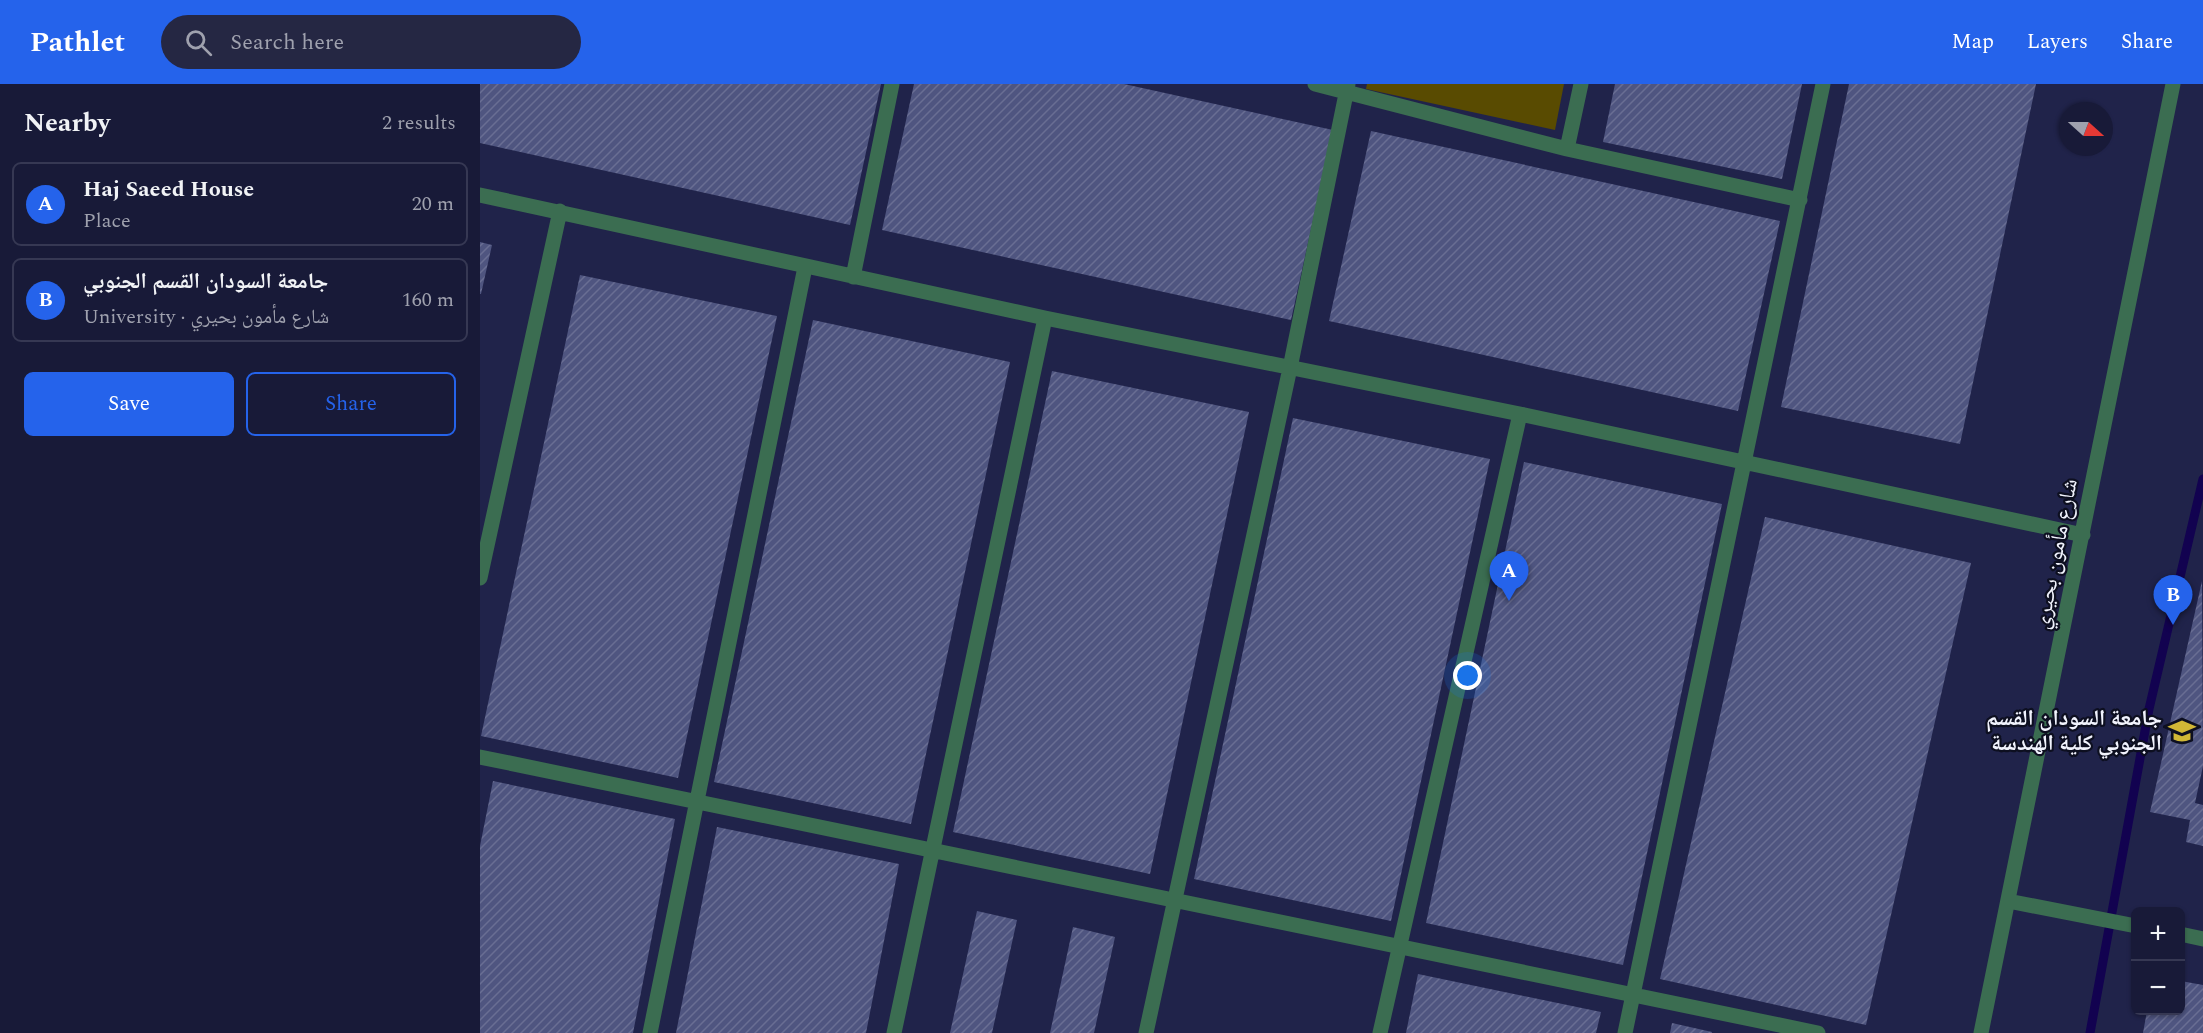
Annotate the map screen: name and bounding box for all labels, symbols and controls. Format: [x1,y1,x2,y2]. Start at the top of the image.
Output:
search box [161,15,581,69]
text: Pathlet [30,21,125,64]
icon: search [182,26,215,59]
text: Search here [230,26,344,59]
text: Map [1952,26,1994,58]
text: Layers [2027,26,2088,58]
text: Share [2121,26,2173,58]
north arrow [2059,102,2113,156]
text: Nearby [24,103,110,143]
text: 2 results [382,108,456,138]
text: Haj Saeed House [83,173,254,206]
text: A [38,189,53,219]
text: 20 m [412,189,454,219]
text: Place [83,206,131,236]
text: جامعة السودان القسم الجنوبي [83,265,328,298]
text: B [38,285,53,315]
text: 160 m [402,285,454,315]
text: University · شارع مأمون بحيري [83,302,329,332]
button: Save [24,372,234,436]
button: Share [246,372,456,436]
street label: شارع مأمون بحيري [2025,476,2087,632]
pin: A [1490,552,1528,601]
pin: B [2154,576,2192,625]
your location [1453,661,1482,690]
place label: جامعة السودان القسم الجنوبي كلية الهندسة [1986,702,2162,760]
school or university icon: جامعة السودان القسم الجنوبي كلية الهندسة [2167,716,2197,746]
map controls [2131,907,2185,1015]
button: + [2131,907,2185,961]
button: − [2131,961,2185,1015]

